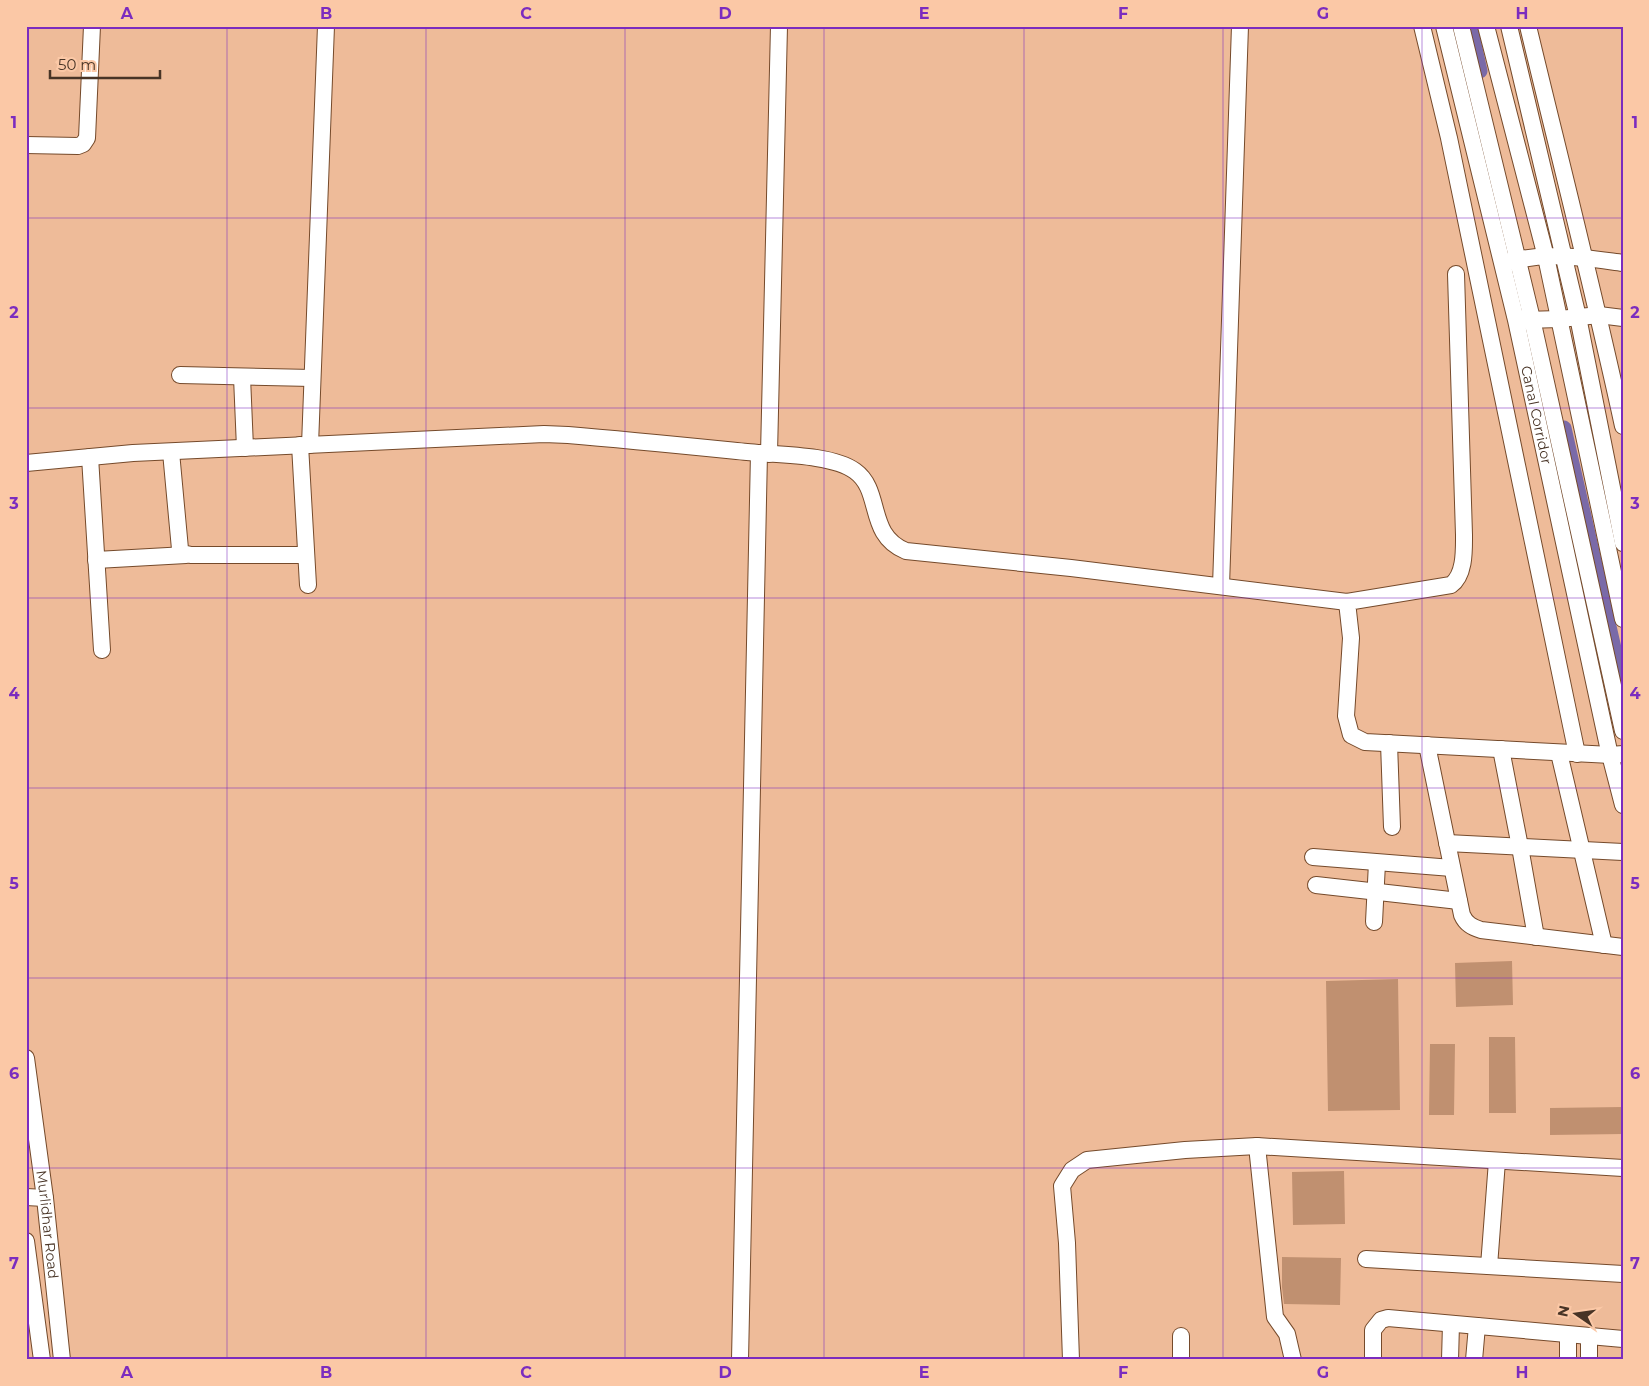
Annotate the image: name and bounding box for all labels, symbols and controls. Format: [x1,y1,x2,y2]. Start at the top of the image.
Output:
text: A [120,4,134,23]
text: B [320,4,332,23]
text: C [520,4,532,23]
text: D [718,4,732,23]
text: E [919,4,929,23]
text: F [1118,4,1128,23]
text: G [1317,4,1329,23]
text: H [1516,4,1528,23]
scale bar [50,48,160,80]
text: 50 m [58,55,96,74]
text: 1 [11,113,17,132]
text: 1 [1632,113,1638,132]
text: 2 [9,303,19,322]
text: 2 [1630,303,1640,322]
street label: Canal Corridor [1517,364,1556,466]
text: 3 [8,494,19,513]
text: 3 [1629,494,1640,513]
text: 4 [8,684,20,703]
text: 4 [1629,684,1641,703]
text: 5 [9,874,19,893]
text: 5 [1630,874,1640,893]
text: 6 [9,1064,19,1083]
text: 6 [1630,1064,1640,1083]
street label: Murlidhar Road [32,1169,62,1280]
text: 7 [9,1254,19,1273]
text: 7 [1630,1254,1640,1273]
north arrow [1552,1288,1602,1338]
text: N [1553,1304,1573,1319]
text: A [120,1363,134,1382]
text: B [320,1363,332,1382]
text: C [520,1363,532,1382]
text: D [718,1363,732,1382]
text: E [919,1363,929,1382]
text: F [1118,1363,1128,1382]
text: G [1317,1363,1329,1382]
text: H [1516,1363,1528,1382]

